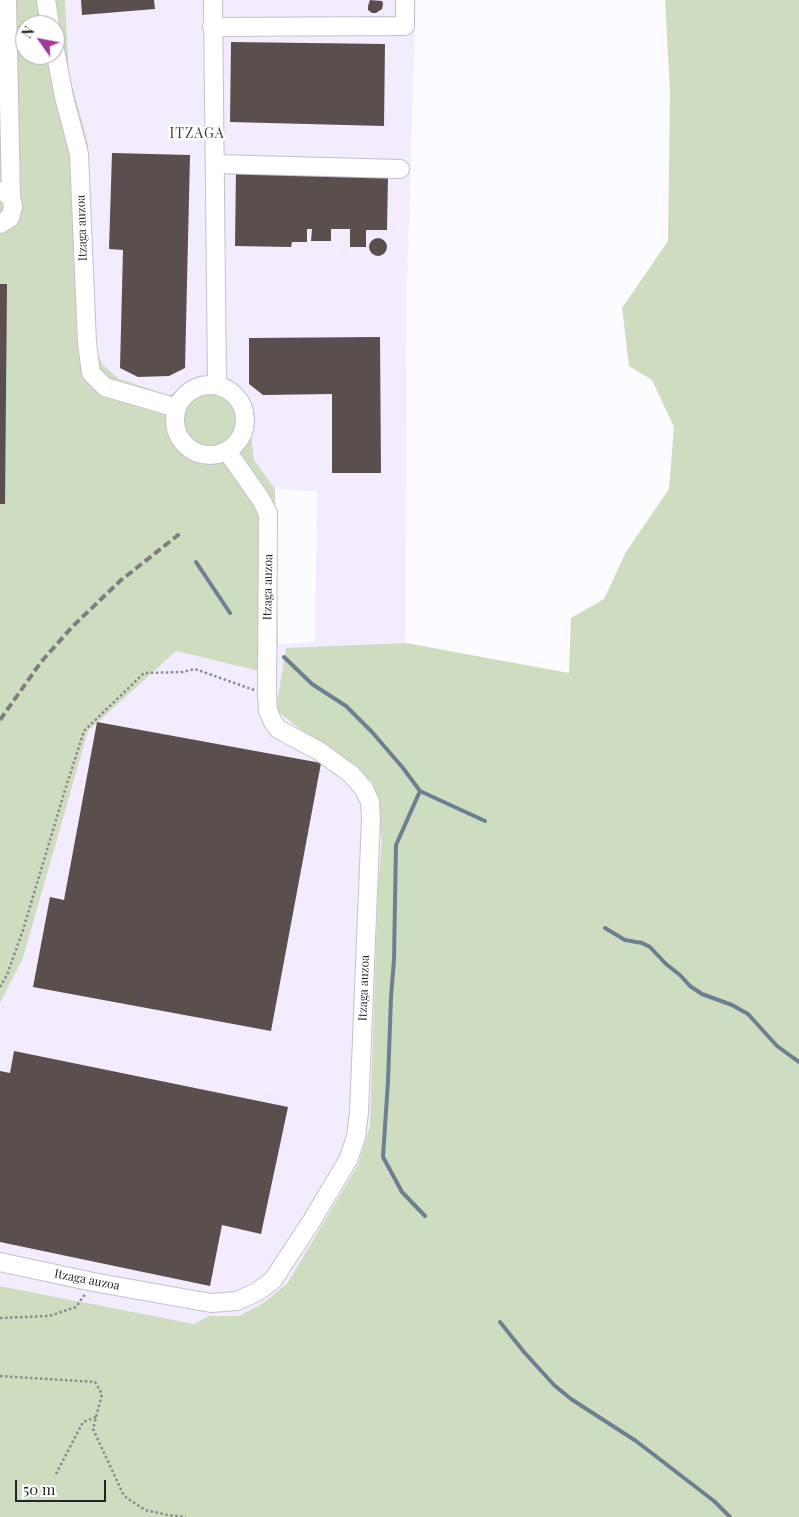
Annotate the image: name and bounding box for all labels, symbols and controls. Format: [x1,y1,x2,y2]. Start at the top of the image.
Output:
north arrow [15,15,65,65]
text: N [17,23,39,42]
district label: ITZAGA [169,126,225,142]
street label: Itzaga auzoa [74,195,90,261]
street label: Itzaga auzoa [260,554,276,620]
street label: Itzaga auzoa [356,955,372,1021]
street label: Itzaga auzoa [53,1267,121,1293]
scale bar [18,1470,109,1502]
text: 50 m [23,1479,55,1499]

